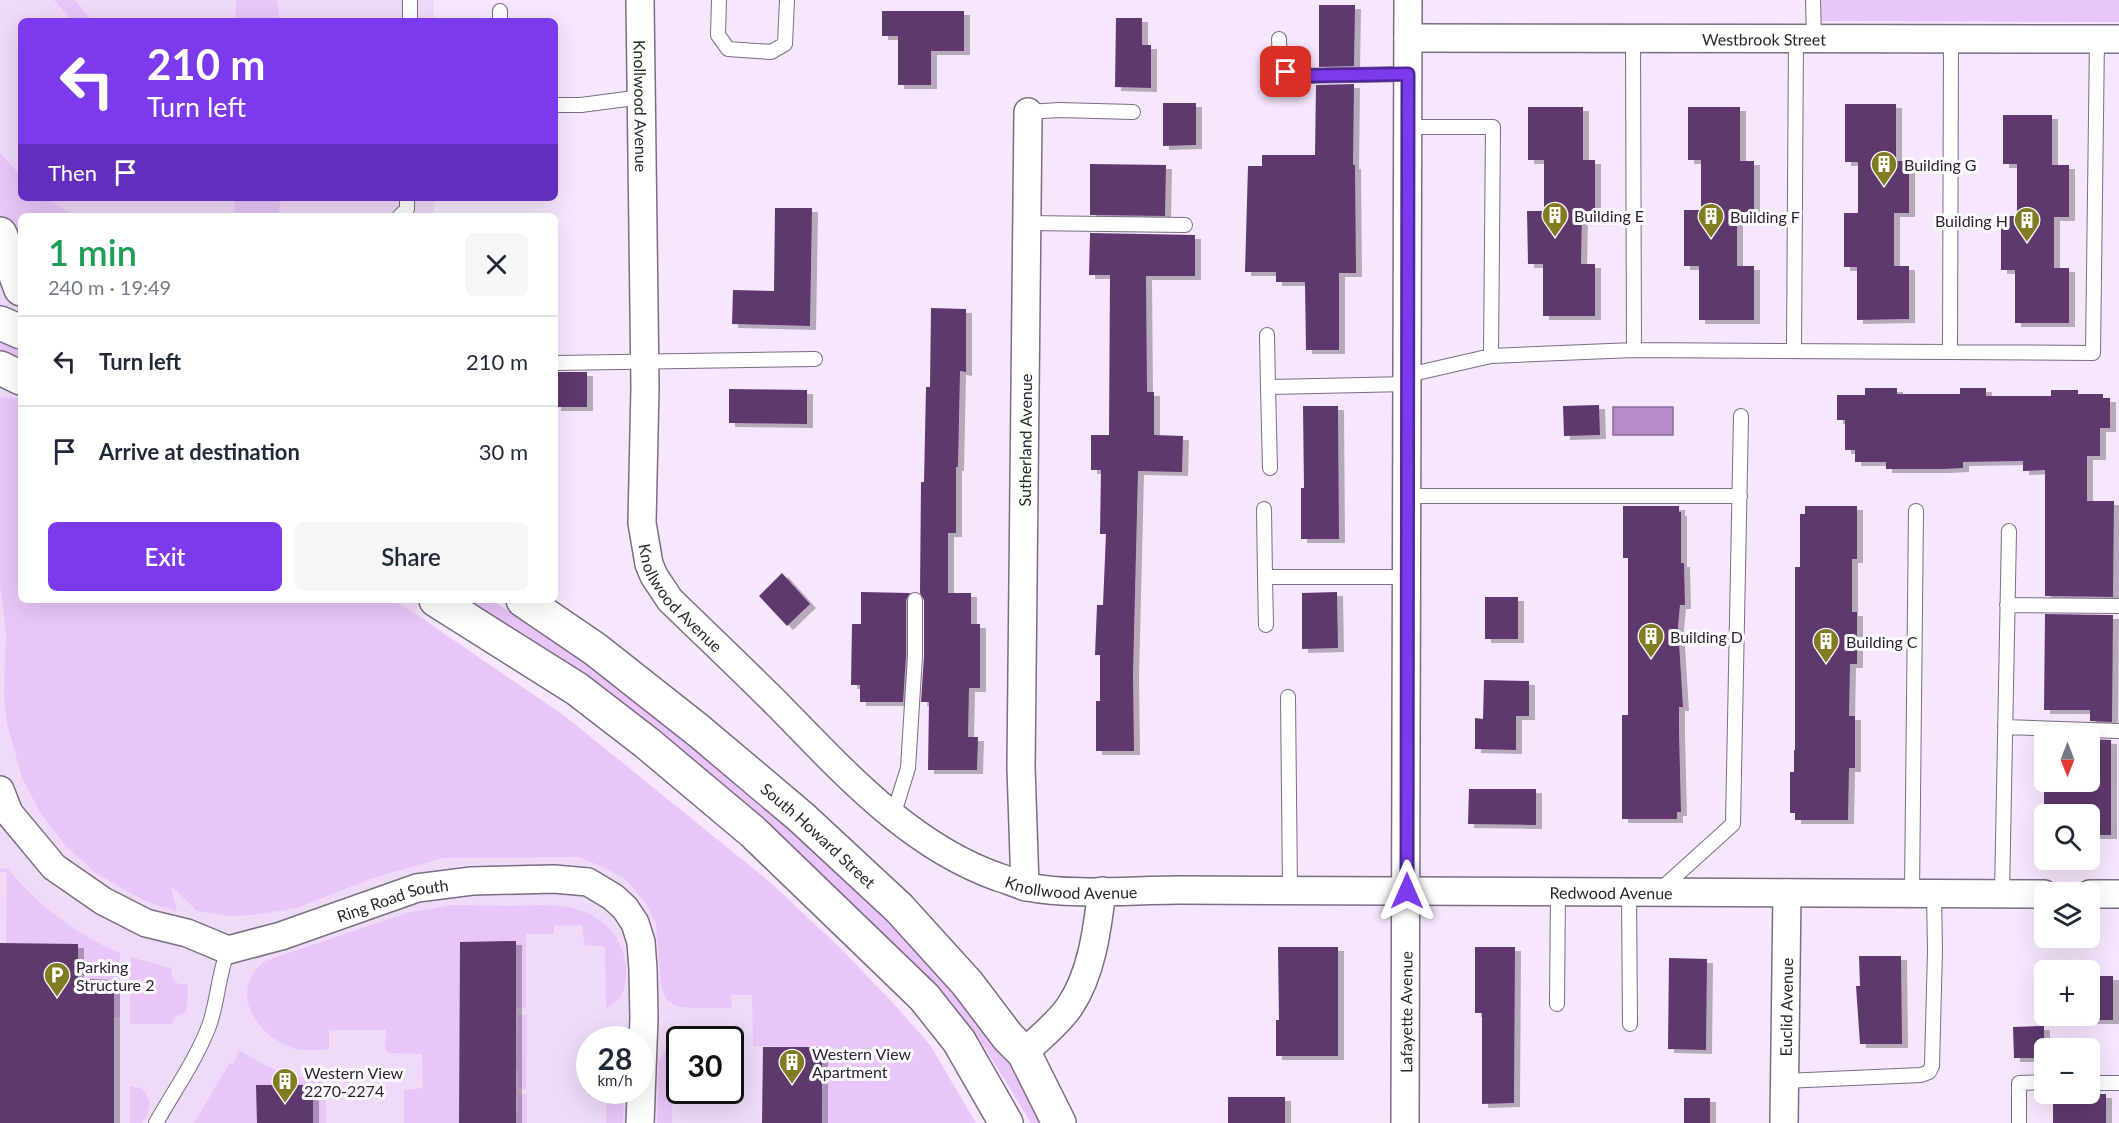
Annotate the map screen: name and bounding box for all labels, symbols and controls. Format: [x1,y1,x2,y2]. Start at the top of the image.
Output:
street label: Westbrook Street [1702,29,1826,48]
text: 210 m [147,39,265,89]
street label: Knollwood Avenue [631,40,652,172]
icon: left [48,42,126,120]
pin [1260,46,1311,97]
icon: arrive [1269,55,1302,88]
text: Turn left [147,90,246,123]
building icon: Building G [1869,149,1899,187]
place label: Building G [1904,155,1977,174]
icon: arrive [109,156,142,189]
text: Then [48,159,97,186]
building icon: Building E [1540,200,1570,238]
building icon: Building F [1696,201,1726,239]
building icon: Building H [2012,205,2042,243]
place label: Building E [1574,206,1644,225]
place label: Building F [1730,207,1800,226]
place label: Building H [1935,211,2008,230]
text: 1 min [48,230,137,274]
button: close [465,233,528,296]
text: 240 m · 19:49 [48,275,171,299]
icon: left [48,345,81,378]
text: Turn left [99,348,181,375]
text: 210 m [466,348,528,375]
street label: Sutherland Avenue [1014,374,1035,507]
icon: arrive [48,435,81,468]
text: Arrive at destination [99,438,300,465]
text: 30 m [479,438,528,465]
button: Exit [48,522,282,591]
button: Share [294,522,528,591]
street label: Knollwood Avenue [636,542,727,655]
building icon: Building D [1636,621,1666,659]
building icon: Building C [1811,626,1841,664]
place label: Building D [1670,627,1743,646]
place label: Building C [1846,632,1918,651]
north arrow [2034,726,2100,792]
map controls [2034,726,2100,1104]
street label: South Howard Street [758,778,880,891]
button: search [2034,804,2100,870]
position arrow [1375,859,1439,923]
street label: Knollwood Avenue [1003,871,1138,901]
street label: Ring Road South [334,875,449,925]
street label: Redwood Avenue [1549,882,1673,902]
button: layers [2034,882,2100,948]
street label: Lafayette Avenue [1396,951,1415,1073]
place label: Parking Structure 2 [76,957,154,994]
street label: Euclid Avenue [1775,958,1796,1056]
parking icon: Parking Structure 2 [42,960,72,998]
button: + [2034,960,2100,1026]
speed limit sign: 30 [666,1026,744,1104]
button: − [2034,1038,2100,1104]
text: 28 [598,1040,632,1076]
place label: Western View Apartment [812,1044,911,1081]
building icon: Western View Apartment [777,1047,807,1085]
place label: Western View 2270-2274 [304,1063,403,1100]
building icon: Western View 2270-2274 [270,1066,300,1104]
text: km/h [597,1071,633,1089]

